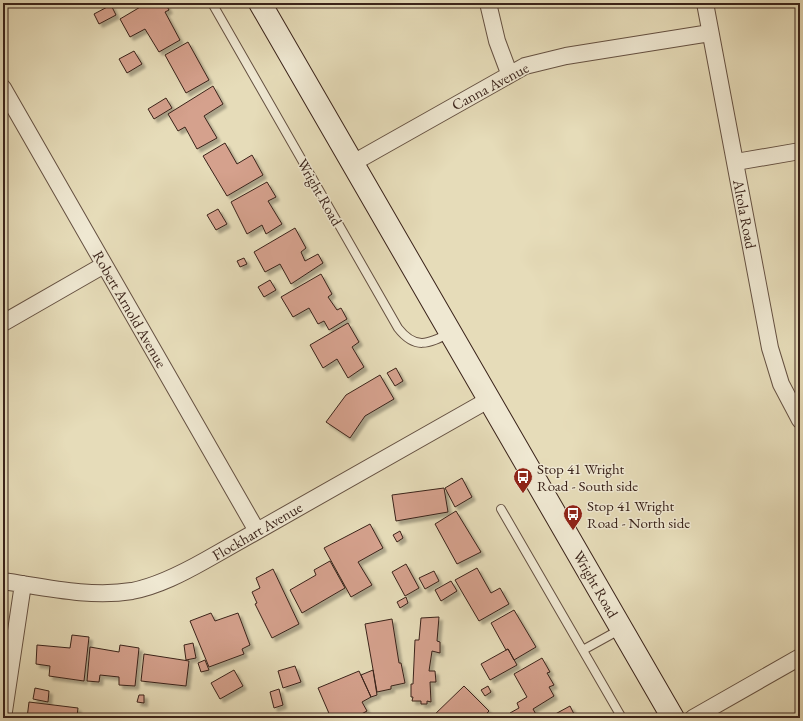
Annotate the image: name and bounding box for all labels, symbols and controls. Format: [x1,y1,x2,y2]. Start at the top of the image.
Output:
street label: Canna Avenue [448,58,532,114]
street label: Wright Road [293,155,347,229]
street label: Altola Road [729,177,761,251]
street label: Robert Arnold Avenue [89,247,171,371]
place label: Stop 41 Wright Road - South side [537,459,638,495]
bus stop icon: Stop 41 Wright Road - South side [512,466,534,494]
place label: Stop 41 Wright Road - North side [587,496,690,532]
street label: Flockhart Avenue [208,497,306,565]
bus stop icon: Stop 41 Wright Road - North side [562,503,584,531]
street label: Wright Road [569,547,623,621]

